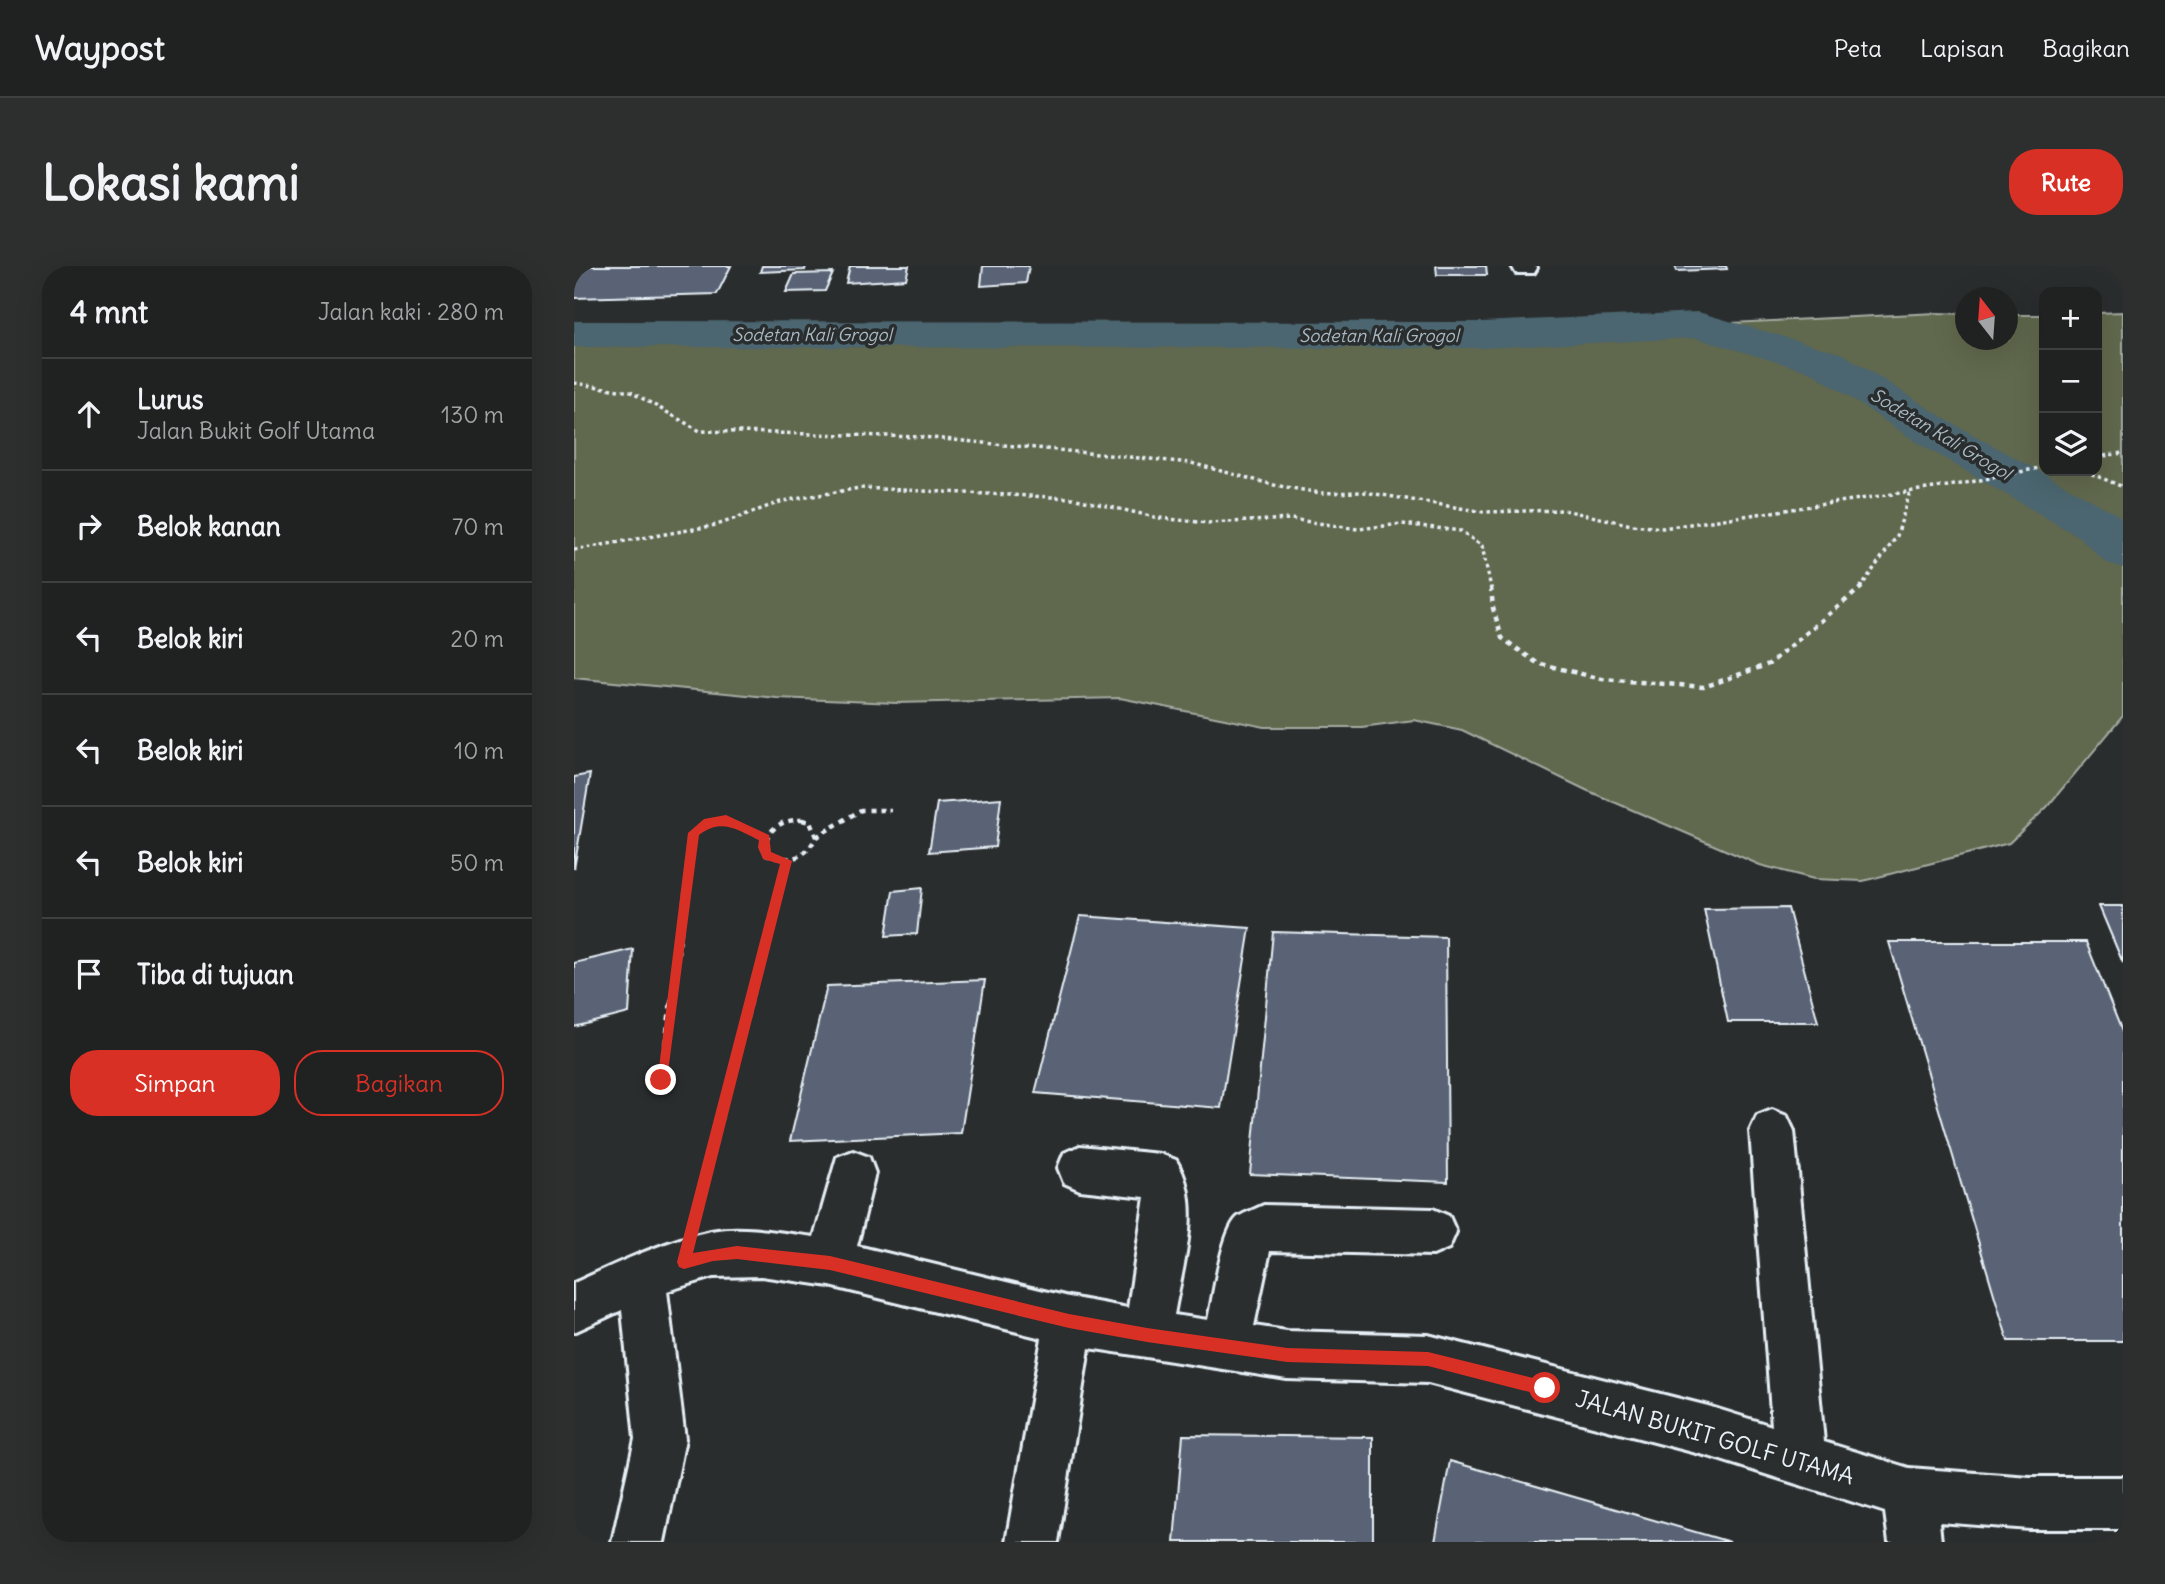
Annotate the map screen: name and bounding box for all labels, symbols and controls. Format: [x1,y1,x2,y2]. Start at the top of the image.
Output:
text: Waypost [35,27,165,69]
text: Peta [1834,33,1882,63]
text: Lapisan [1920,33,2004,63]
text: Bagikan [2042,33,2130,63]
button: Rute [2009,149,2123,215]
text: Lokasi kami [42,152,300,213]
north arrow [1955,287,2018,350]
map controls [2039,287,2102,476]
button: + [2039,287,2102,350]
text: 4 mnt [70,293,148,331]
text: Jalan kaki · 280 m [318,297,504,326]
water label: Sodetan Kali Grogol [732,323,895,346]
water label: Sodetan Kali Grogol [1299,324,1462,347]
button: − [2039,350,2102,413]
text: Lurus [137,383,204,416]
water label: Sodetan Kali Grogol [1867,383,2018,486]
icon: ahead [70,395,108,433]
text: 130 m [441,400,504,429]
button: layers [2039,413,2102,476]
text: Jalan Bukit Golf Utama [137,416,375,445]
icon: right [70,507,108,545]
text: Belok kanan [137,510,281,543]
text: 70 m [452,512,504,541]
icon: left [70,619,108,657]
text: Belok kiri [137,622,243,655]
text: 20 m [451,624,504,653]
icon: left [70,731,108,769]
text: Belok kiri [137,734,243,767]
text: 10 m [454,736,504,765]
icon: left [70,843,108,881]
text: Belok kiri [137,846,243,879]
text: 50 m [450,848,504,877]
icon: arrive [70,955,108,993]
text: Tiba di tujuan [137,958,294,991]
button: Simpan [70,1050,280,1116]
button: Bagikan [294,1050,504,1116]
route end [645,1064,676,1095]
route start [1529,1372,1560,1403]
street label: JALAN BUKIT GOLF UTAMA [1572,1383,1858,1491]

